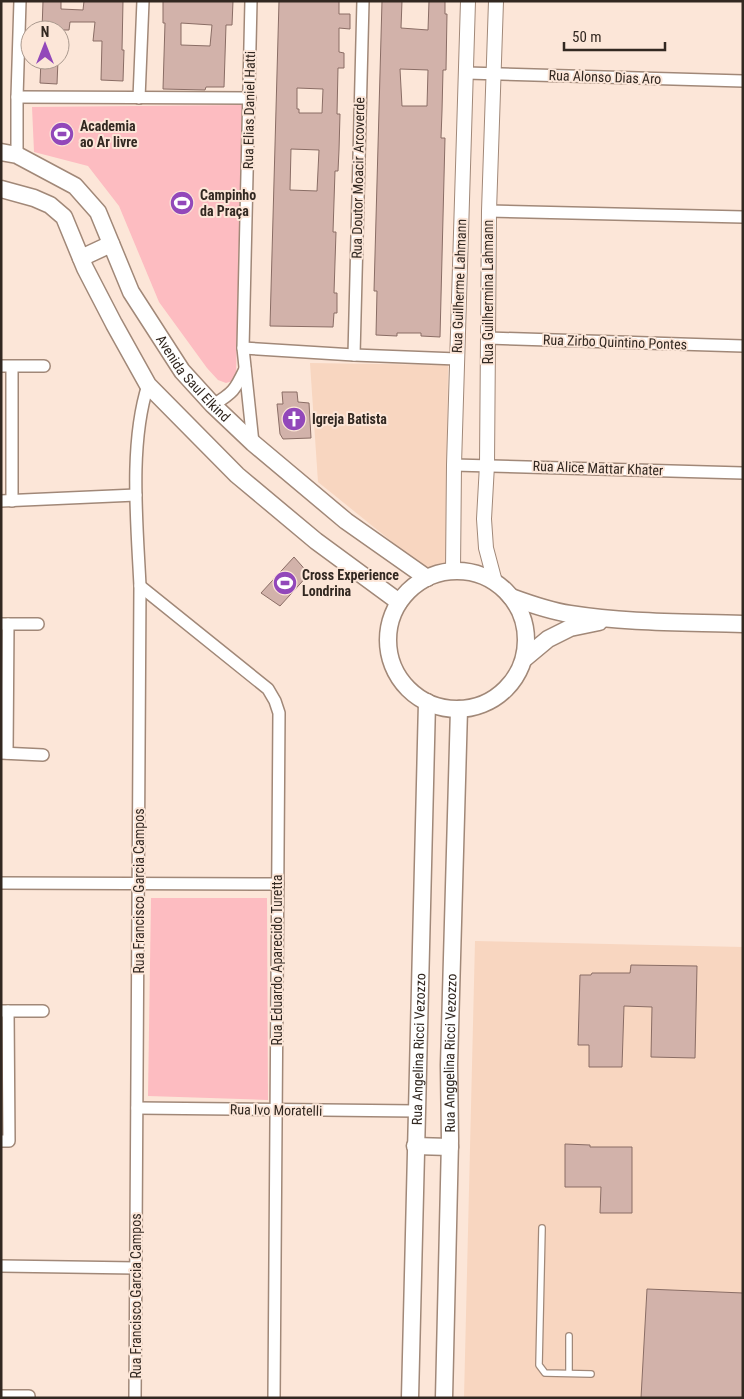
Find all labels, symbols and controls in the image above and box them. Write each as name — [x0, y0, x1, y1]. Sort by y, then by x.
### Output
north arrow — [20, 20, 70, 70]
scale bar — [564, 20, 665, 52]
text: N — [41, 24, 49, 40]
text: 50 m — [572, 28, 602, 46]
street label: Rua Elias Daniel Hatti — [240, 51, 258, 169]
street label: Rua Alonso Dias Aro — [548, 67, 662, 87]
street label: Rua Doutor Moacir Arcoverde — [349, 97, 367, 259]
place label: Academia ao Ar livre — [80, 118, 138, 150]
sports icon: Academia ao Ar livre — [49, 121, 75, 147]
place label: Campinho da Praça — [200, 187, 256, 219]
sports icon: Campinho da Praça — [169, 190, 195, 216]
street label: Rua Guilherme Lahmann — [449, 219, 469, 353]
street label: Rua Guilhermina Lahmann — [480, 220, 496, 364]
street label: Rua Zirbo Quintino Pontes — [543, 331, 687, 353]
street label: Avenida Saul Elkind — [153, 332, 233, 425]
church icon: Igreja Batista — [281, 406, 307, 432]
place label: Igreja Batista — [312, 411, 387, 427]
street label: Rua Alice Mattar Khater — [532, 458, 664, 478]
place label: Cross Experience Londrina — [302, 567, 399, 599]
sports icon: Cross Experience Londrina — [272, 570, 298, 596]
street label: Rua Francisco Garcia Campos — [131, 808, 147, 974]
street label: Rua Eduardo Aparecido Turetta — [269, 875, 285, 1045]
street label: Rua Angelina Ricci Vezozzo — [409, 973, 428, 1125]
street label: Rua Anggelina Ricci Vezozzo — [441, 973, 460, 1133]
street label: Rua Ivo Moratelli — [230, 1101, 322, 1119]
street label: Rua Francisco Garcia Campos — [128, 1213, 144, 1379]

